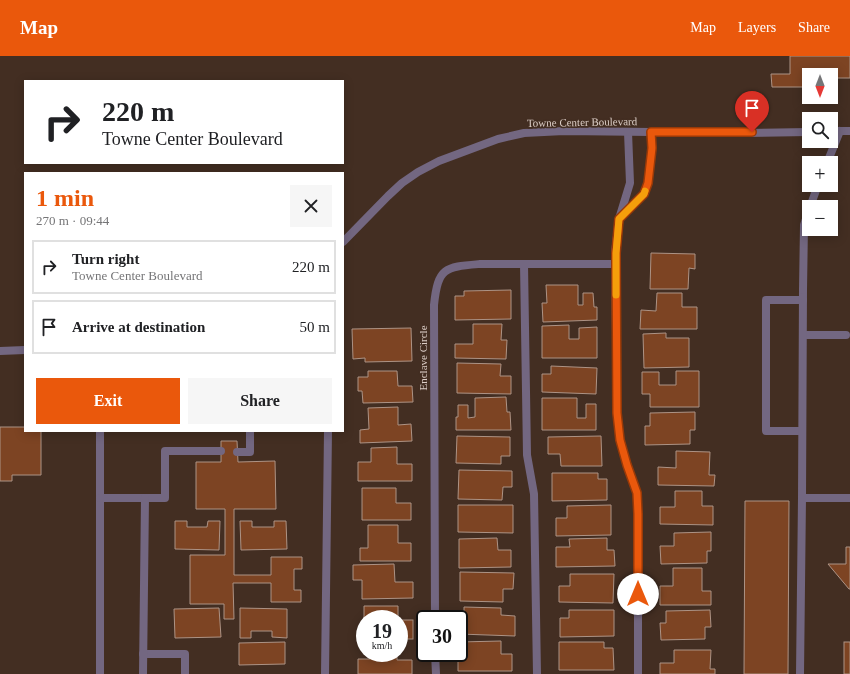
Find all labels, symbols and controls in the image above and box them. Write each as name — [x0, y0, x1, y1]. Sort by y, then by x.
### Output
text: Map — [20, 17, 58, 38]
text: Map — [690, 20, 716, 35]
text: Layers — [738, 20, 776, 35]
text: Share — [798, 20, 830, 35]
north arrow — [802, 68, 838, 104]
map controls — [802, 68, 838, 236]
pin — [735, 91, 769, 132]
icon: right — [36, 96, 88, 148]
text: 220 m — [102, 96, 174, 127]
icon: arrive — [741, 97, 763, 119]
button: search — [802, 112, 838, 148]
street label: Towne Center Boulevard — [527, 115, 638, 129]
text: Towne Center Boulevard — [102, 129, 283, 149]
button: + — [802, 156, 838, 192]
text: 1 min — [36, 185, 94, 211]
button: close — [290, 185, 332, 227]
button: − — [802, 200, 838, 236]
text: 270 m · 09:44 — [36, 213, 109, 228]
text: Turn right — [72, 251, 139, 267]
icon: right — [38, 256, 60, 278]
text: 220 m — [292, 259, 330, 275]
text: Towne Center Boulevard — [72, 268, 203, 283]
icon: arrive — [38, 316, 60, 338]
text: Arrive at destination — [72, 319, 205, 335]
text: 50 m — [300, 319, 330, 335]
street label: Enclave Circle — [417, 325, 429, 391]
button: Exit — [36, 378, 180, 424]
button: Share — [188, 378, 332, 424]
position arrow — [617, 573, 659, 615]
speed limit sign: 30 — [416, 610, 468, 662]
text: 19 — [372, 620, 392, 642]
text: km/h — [372, 640, 392, 651]

